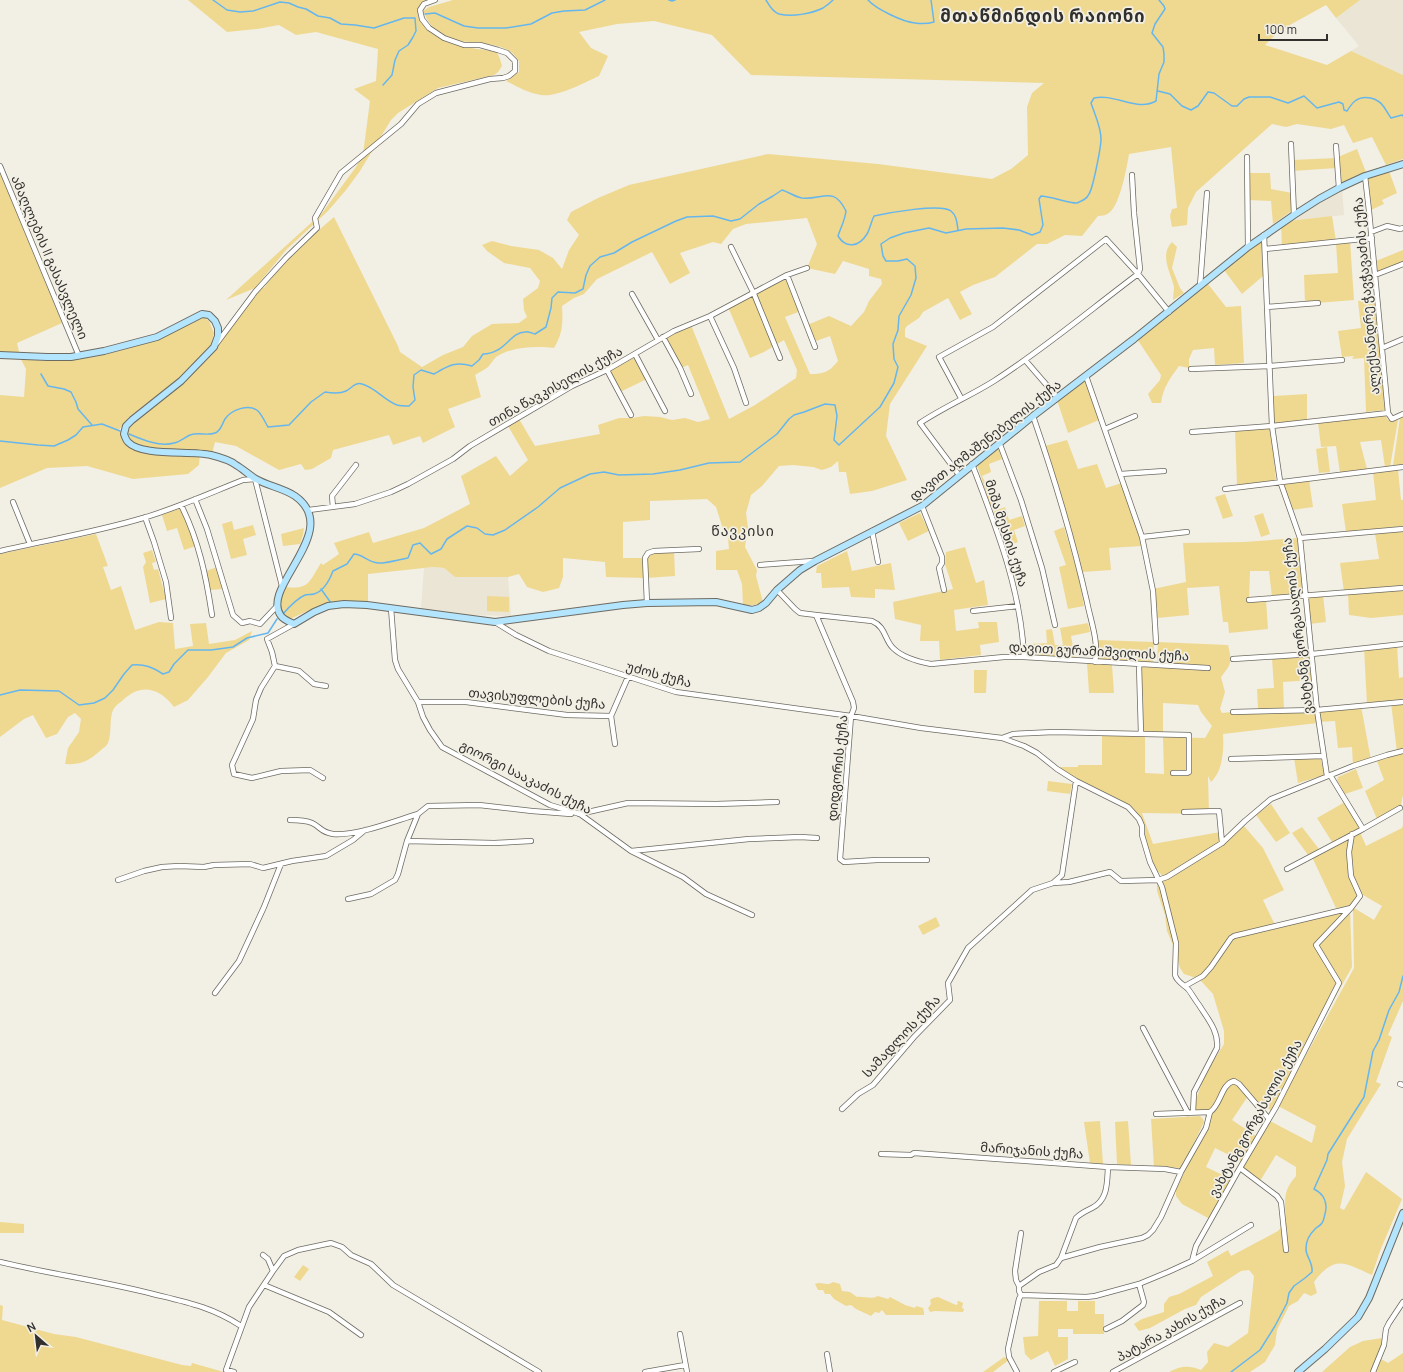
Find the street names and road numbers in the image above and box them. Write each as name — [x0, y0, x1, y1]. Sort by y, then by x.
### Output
street label: ამაღლების II გასასვლელი — [7, 172, 93, 342]
street label: ალექსანდრე ჭავჭავაძის ქუჩა — [1348, 197, 1384, 395]
street label: თინა წავკისელის ქუჩა — [484, 341, 626, 431]
street label: დავით აღმაშენებელის ქუჩა — [905, 375, 1065, 505]
street label: მიშა მესხის ქუჩა — [981, 477, 1033, 589]
street label: ვახტანგ გორგასალის ქუჩა — [1277, 537, 1317, 715]
street label: დავით გურამიშვილის ქუჩა — [1008, 637, 1190, 665]
street label: უძოს ქუჩა — [624, 657, 694, 691]
street label: თავისუფლების ქუჩა — [468, 683, 606, 713]
street label: დიდგორის ქუჩა — [822, 714, 852, 822]
street label: გიორგი სააკაძის ქუჩა — [457, 736, 595, 818]
street label: სამადლოს ქუჩა — [858, 991, 944, 1081]
street label: ვახტანგ გორგასალის ქუჩა — [1204, 1036, 1306, 1200]
street label: მარიჯანის ქუჩა — [980, 1137, 1084, 1163]
street label: პატარა კახის ქუჩა — [1113, 1290, 1229, 1366]

